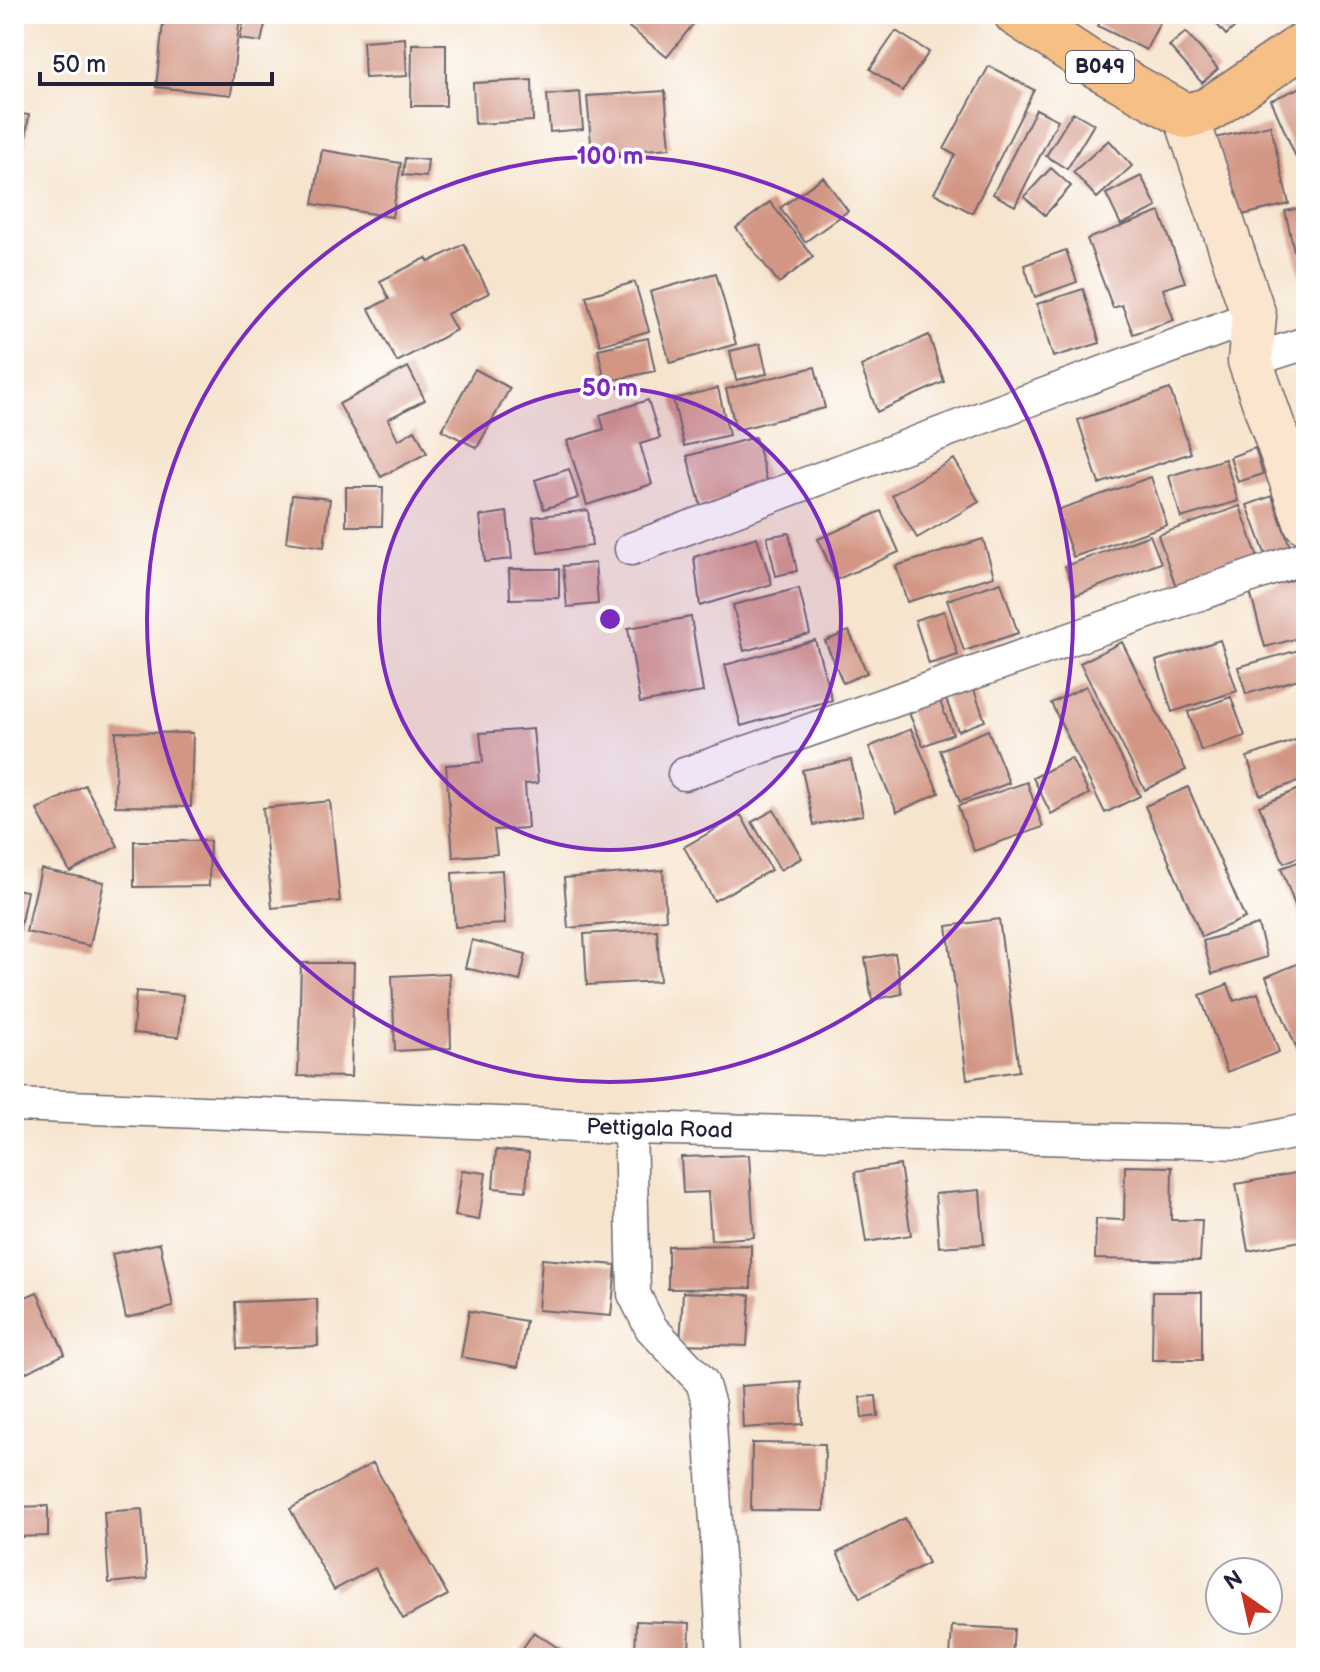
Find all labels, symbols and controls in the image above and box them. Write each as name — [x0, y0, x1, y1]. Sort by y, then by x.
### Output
scale bar — [40, 36, 272, 86]
text: 50 m — [52, 50, 106, 79]
road number: B049 — [1066, 51, 1134, 83]
text: 100 m — [577, 142, 643, 171]
text: 50 m — [582, 374, 638, 403]
centre of rings — [596, 605, 624, 633]
street label: Pettigala Road — [586, 1113, 733, 1144]
north arrow — [1204, 1556, 1284, 1636]
text: N — [1219, 1565, 1248, 1596]

